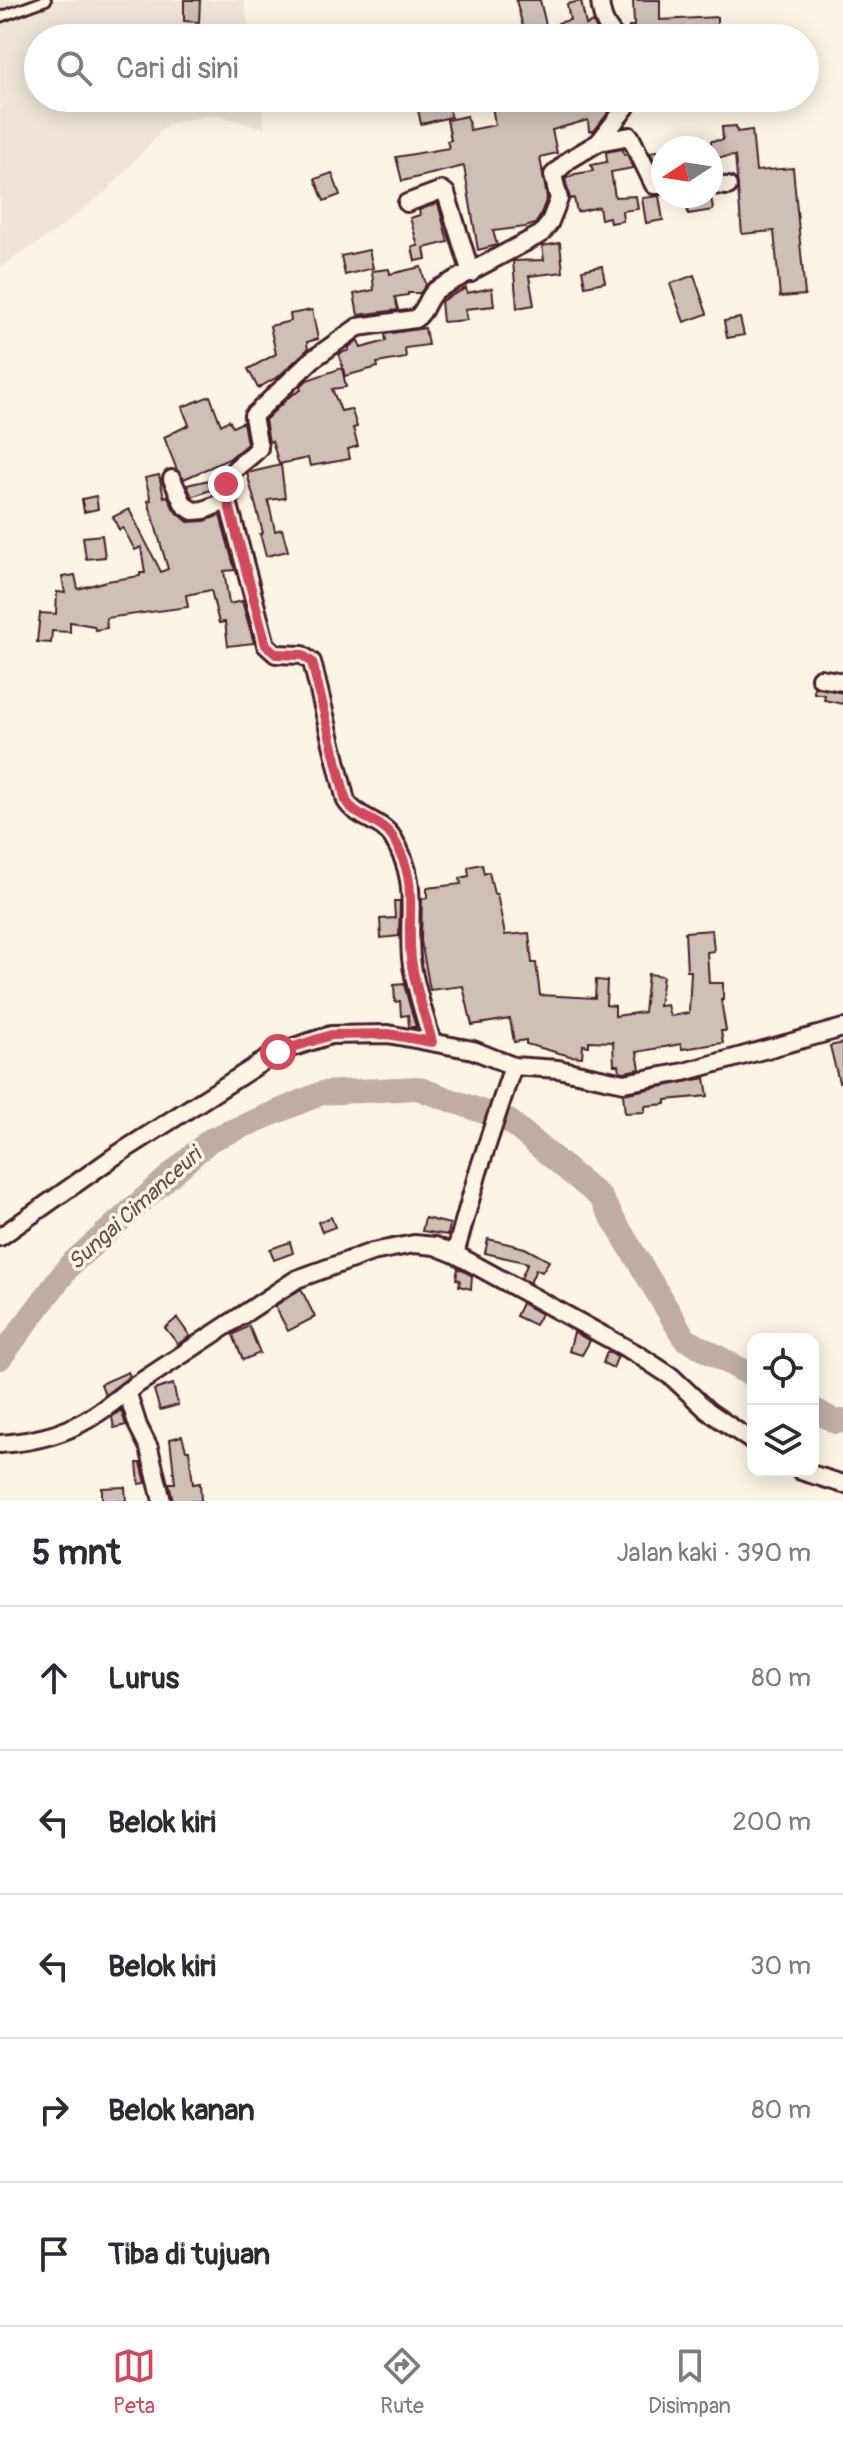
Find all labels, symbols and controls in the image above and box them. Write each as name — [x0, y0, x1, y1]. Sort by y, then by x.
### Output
search box — [24, 24, 819, 112]
icon: search — [52, 46, 96, 90]
text: Cari di sini — [116, 50, 238, 87]
north arrow — [651, 136, 723, 208]
route end — [208, 466, 244, 502]
route start — [260, 1034, 296, 1070]
water label: Sungai Cimanceuri — [62, 1140, 209, 1276]
map controls — [747, 1333, 819, 1477]
button: locate — [747, 1333, 819, 1405]
button: layers — [747, 1405, 819, 1477]
text: 5 mnt — [32, 1532, 121, 1575]
text: Jalan kaki · 390 m — [616, 1537, 811, 1569]
icon: ahead — [32, 1656, 76, 1700]
text: Lurus — [108, 1660, 179, 1697]
text: 80 m — [751, 1662, 811, 1694]
icon: left — [32, 1800, 76, 1844]
text: Belok kiri — [108, 1804, 216, 1841]
text: 200 m — [732, 1806, 811, 1838]
icon: left — [32, 1944, 76, 1988]
text: Belok kiri — [108, 1948, 216, 1985]
text: 30 m — [750, 1950, 811, 1982]
icon: right — [32, 2088, 76, 2132]
text: Belok kanan — [108, 2092, 255, 2129]
text: 80 m — [751, 2094, 811, 2126]
icon: arrive — [32, 2232, 76, 2276]
text: Tiba di tujuan — [108, 2236, 270, 2273]
tab: Peta — [112, 2344, 156, 2420]
tab: Rute — [380, 2344, 424, 2420]
tab: Disimpan — [648, 2344, 731, 2420]

